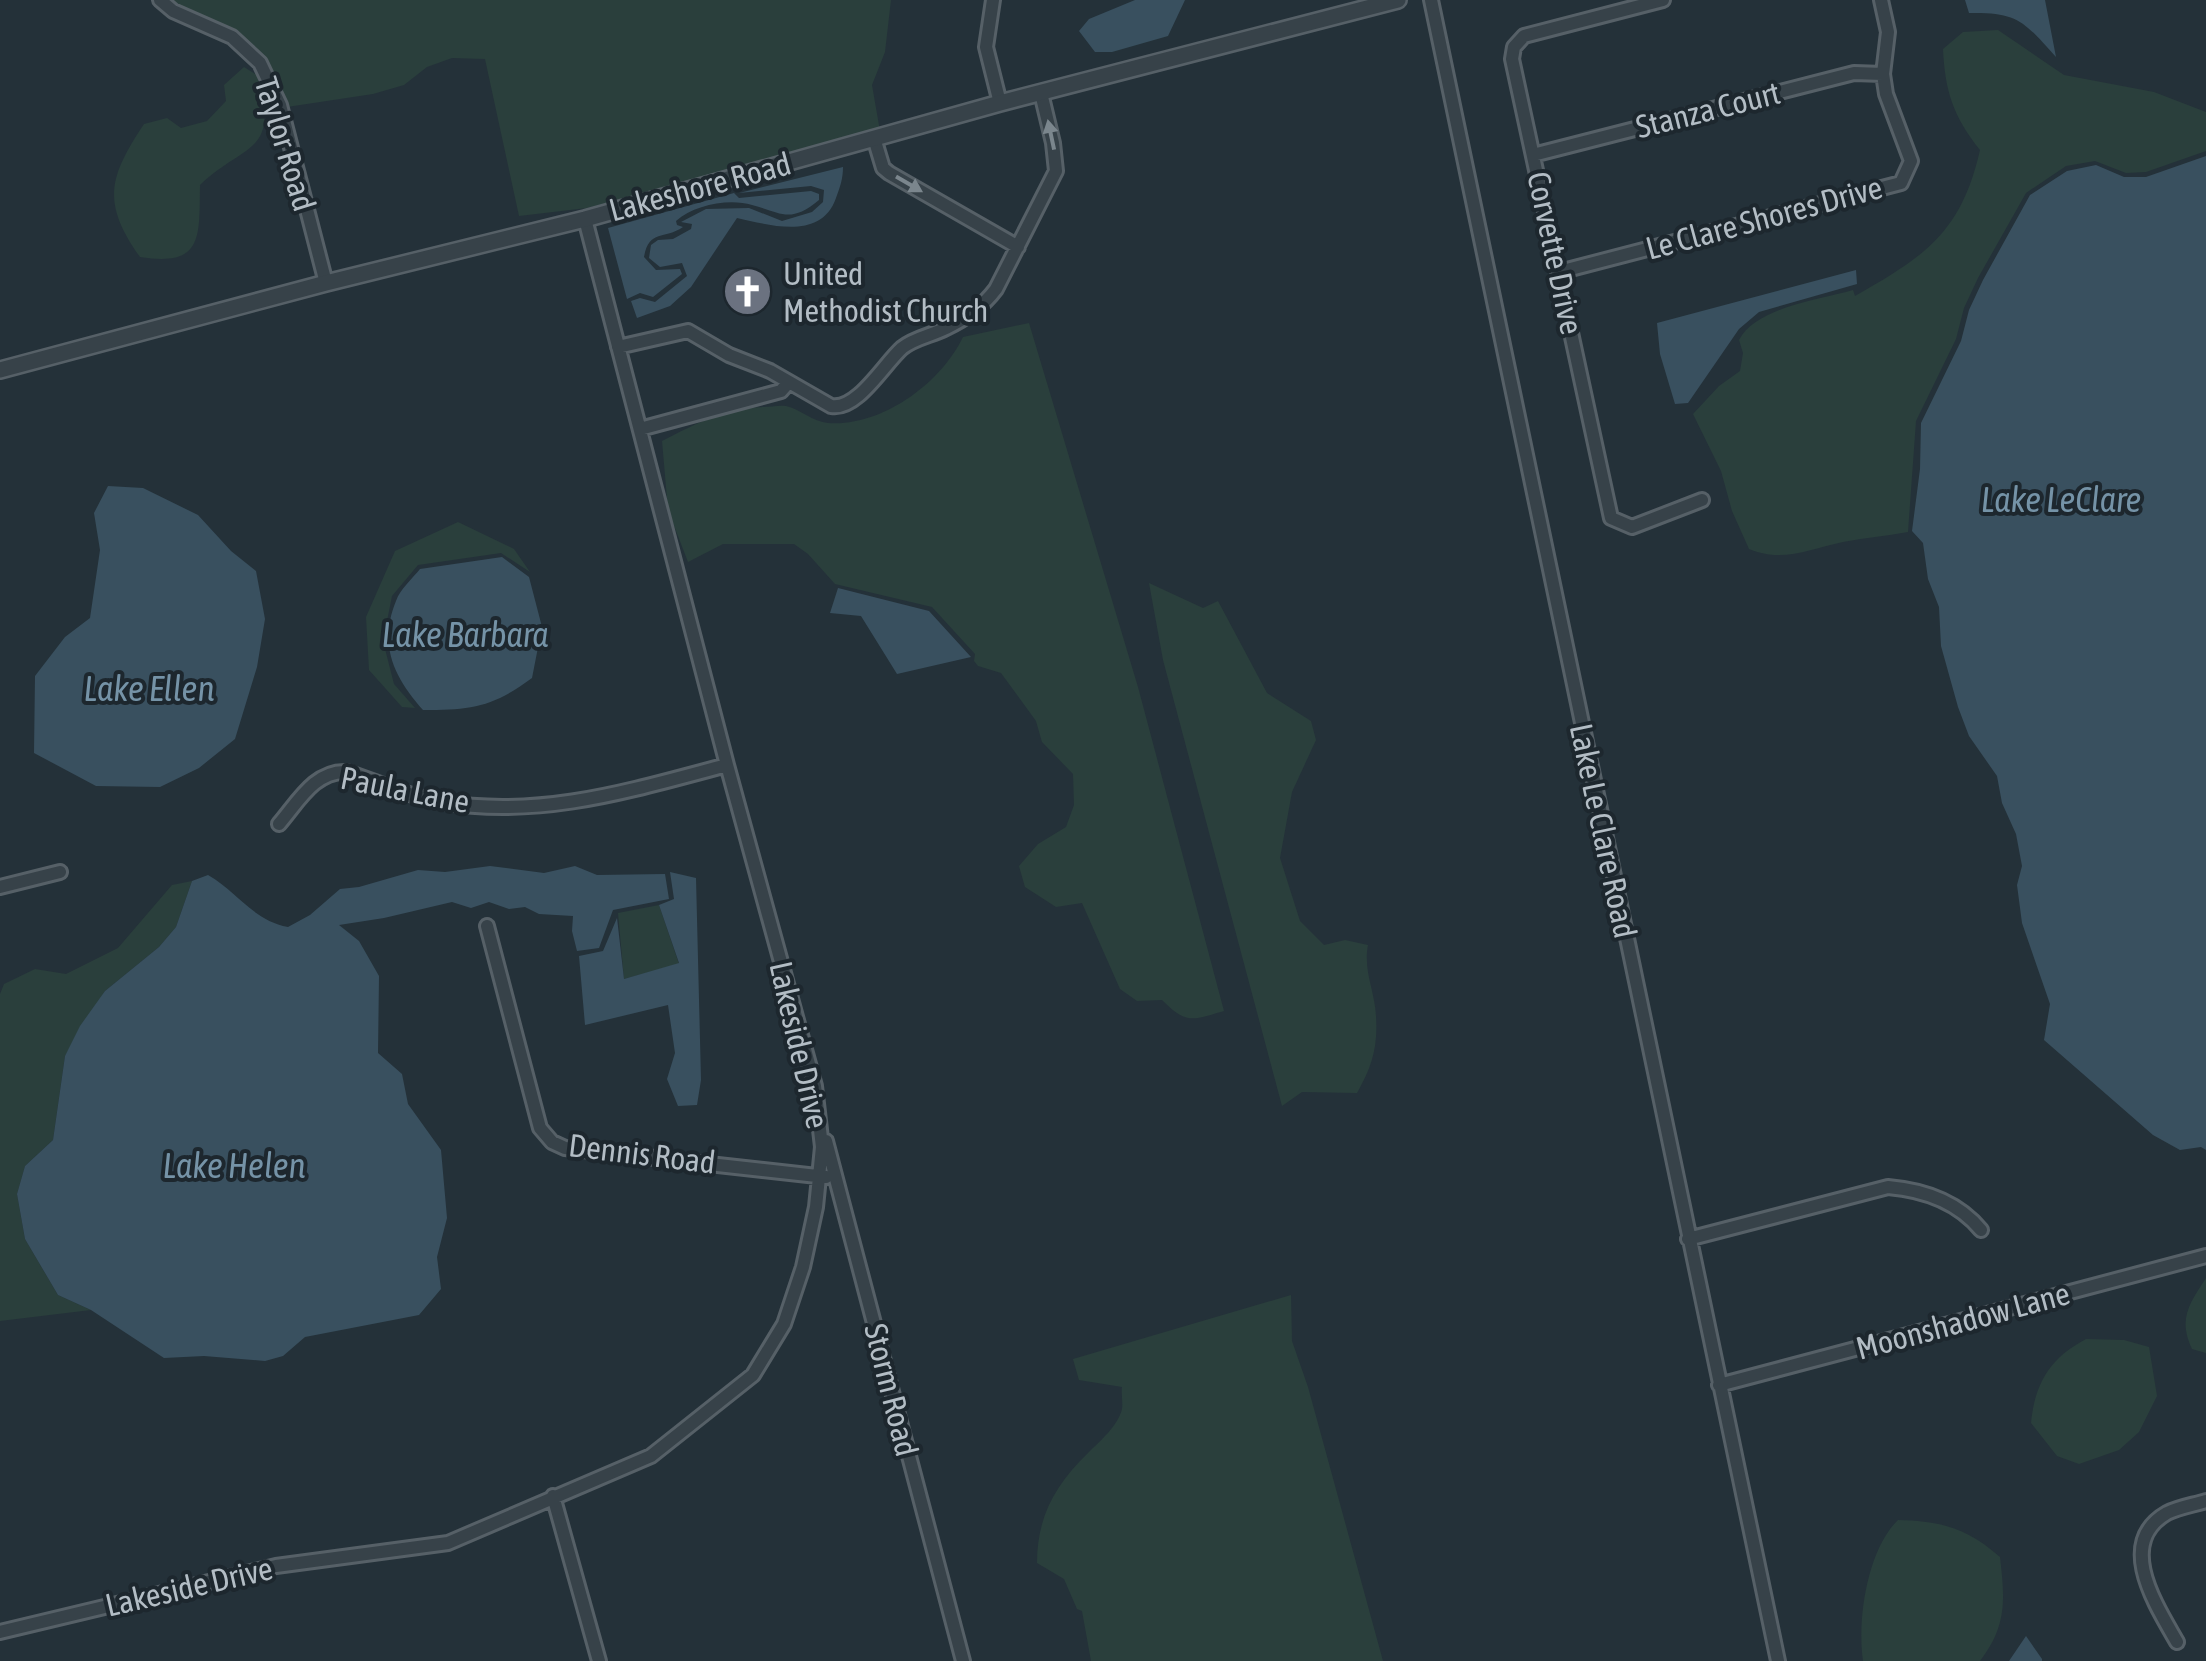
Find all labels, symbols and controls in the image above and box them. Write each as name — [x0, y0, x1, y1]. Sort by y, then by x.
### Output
street label: Taylor Road — [248, 72, 323, 215]
street label: Stanza Court — [1632, 74, 1784, 145]
one-way arrow — [1042, 120, 1058, 151]
street label: Lakeshore Road — [605, 145, 795, 229]
street label: Corvette Drive — [1520, 168, 1591, 338]
street label: Le Clare Shores Drive — [1642, 168, 1886, 267]
one-way arrow — [895, 176, 924, 193]
place label: United Methodist Church — [783, 255, 988, 329]
church icon: United Methodist Church — [722, 266, 774, 318]
water label: Lake LeClare — [1981, 479, 2141, 519]
water label: Lake Barbara — [382, 614, 548, 654]
water label: Lake Ellen — [83, 668, 215, 708]
street label: Lake Le Clare Road — [1563, 720, 1644, 941]
street label: Paula Lane — [338, 759, 473, 820]
street label: Lakeside Drive — [762, 958, 837, 1132]
street label: Dennis Road — [567, 1126, 718, 1181]
water label: Lake Helen — [162, 1145, 306, 1185]
street label: Moonshadow Lane — [1852, 1274, 2074, 1367]
street label: Storm Road — [857, 1320, 926, 1460]
street label: Lakeside Drive — [102, 1549, 276, 1624]

